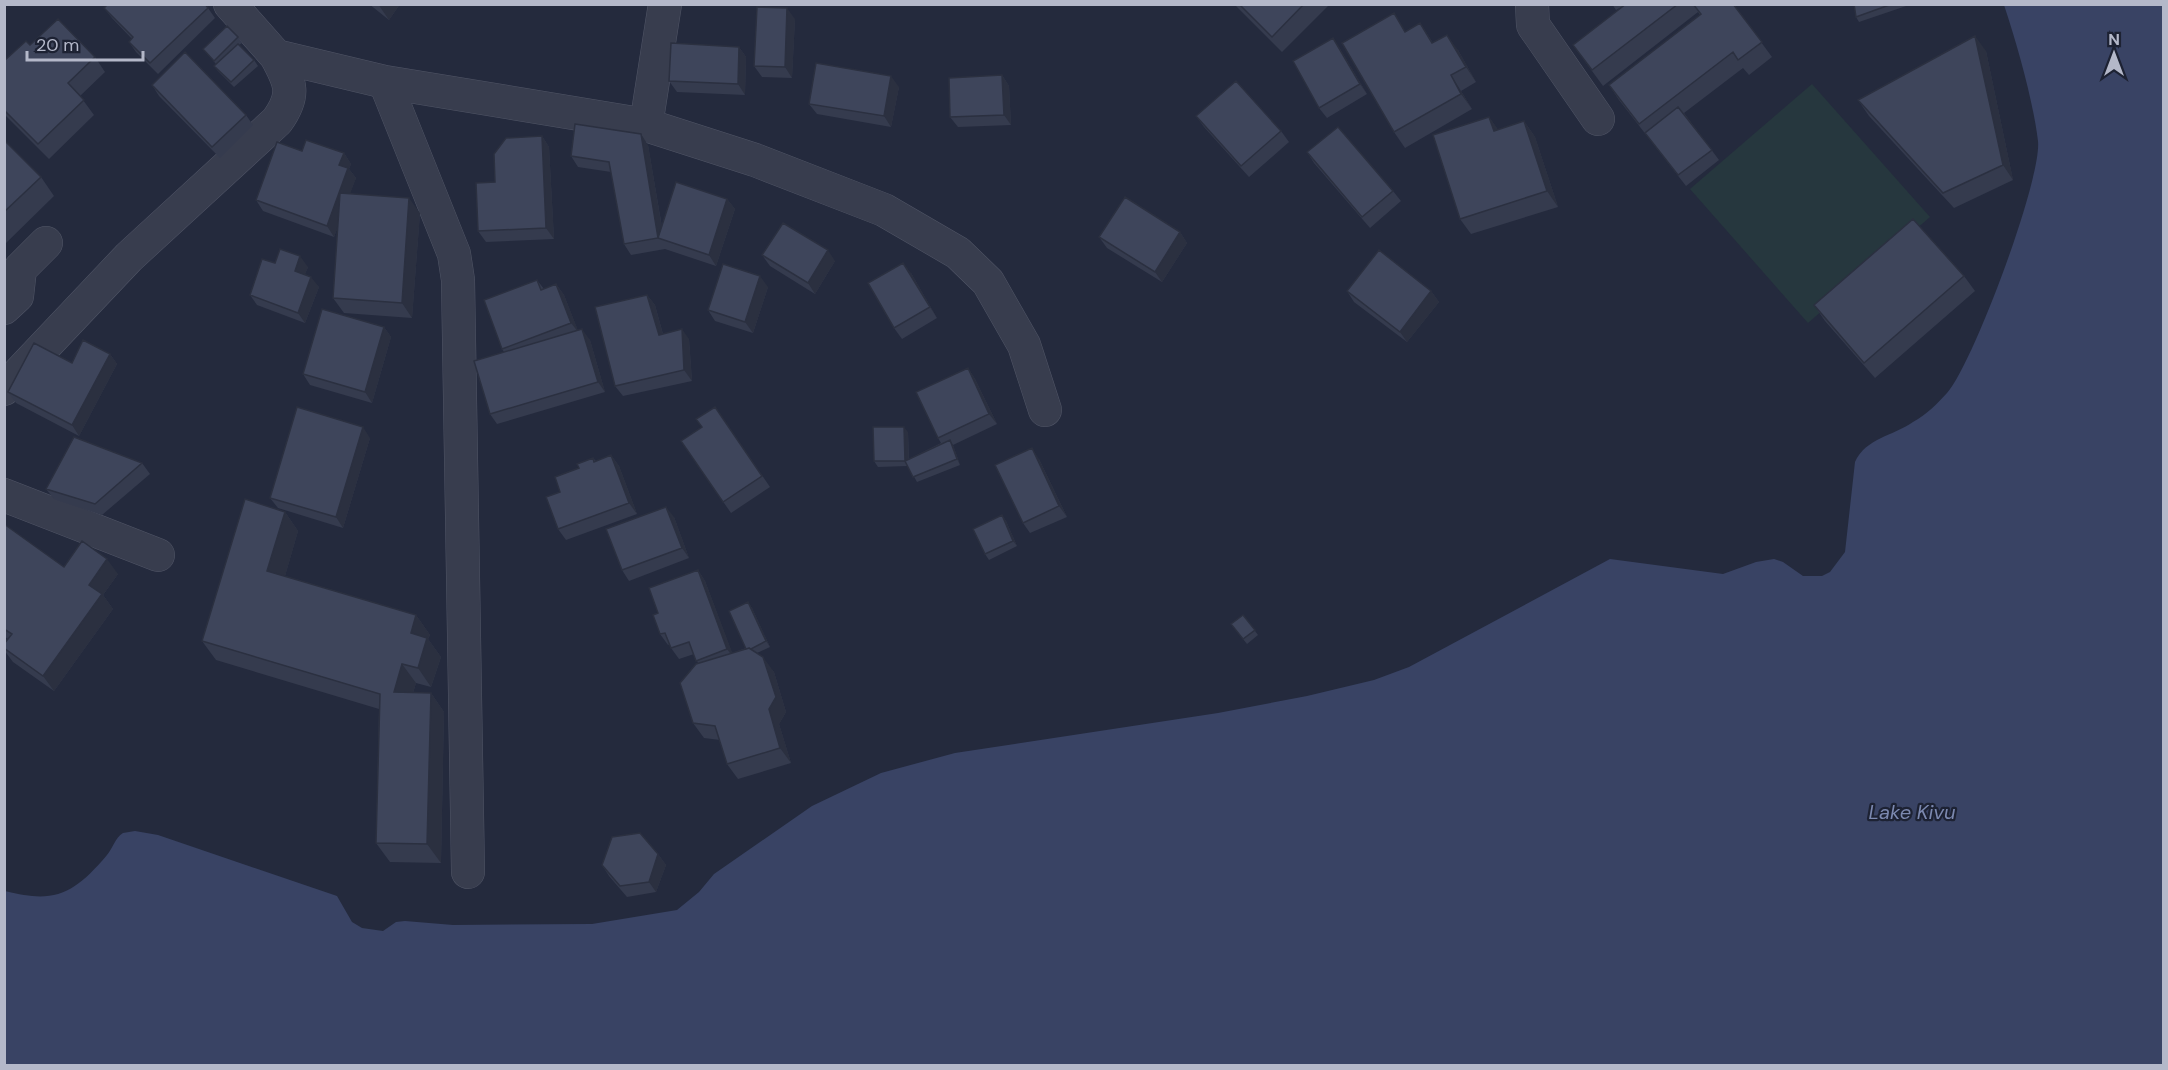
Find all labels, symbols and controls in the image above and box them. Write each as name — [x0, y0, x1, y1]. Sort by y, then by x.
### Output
scale bar — [27, 24, 142, 62]
north arrow — [2084, 24, 2144, 84]
text: N — [2108, 29, 2120, 50]
text: 20 m — [36, 33, 79, 57]
water label: Lake Kivu — [1868, 799, 1956, 825]

